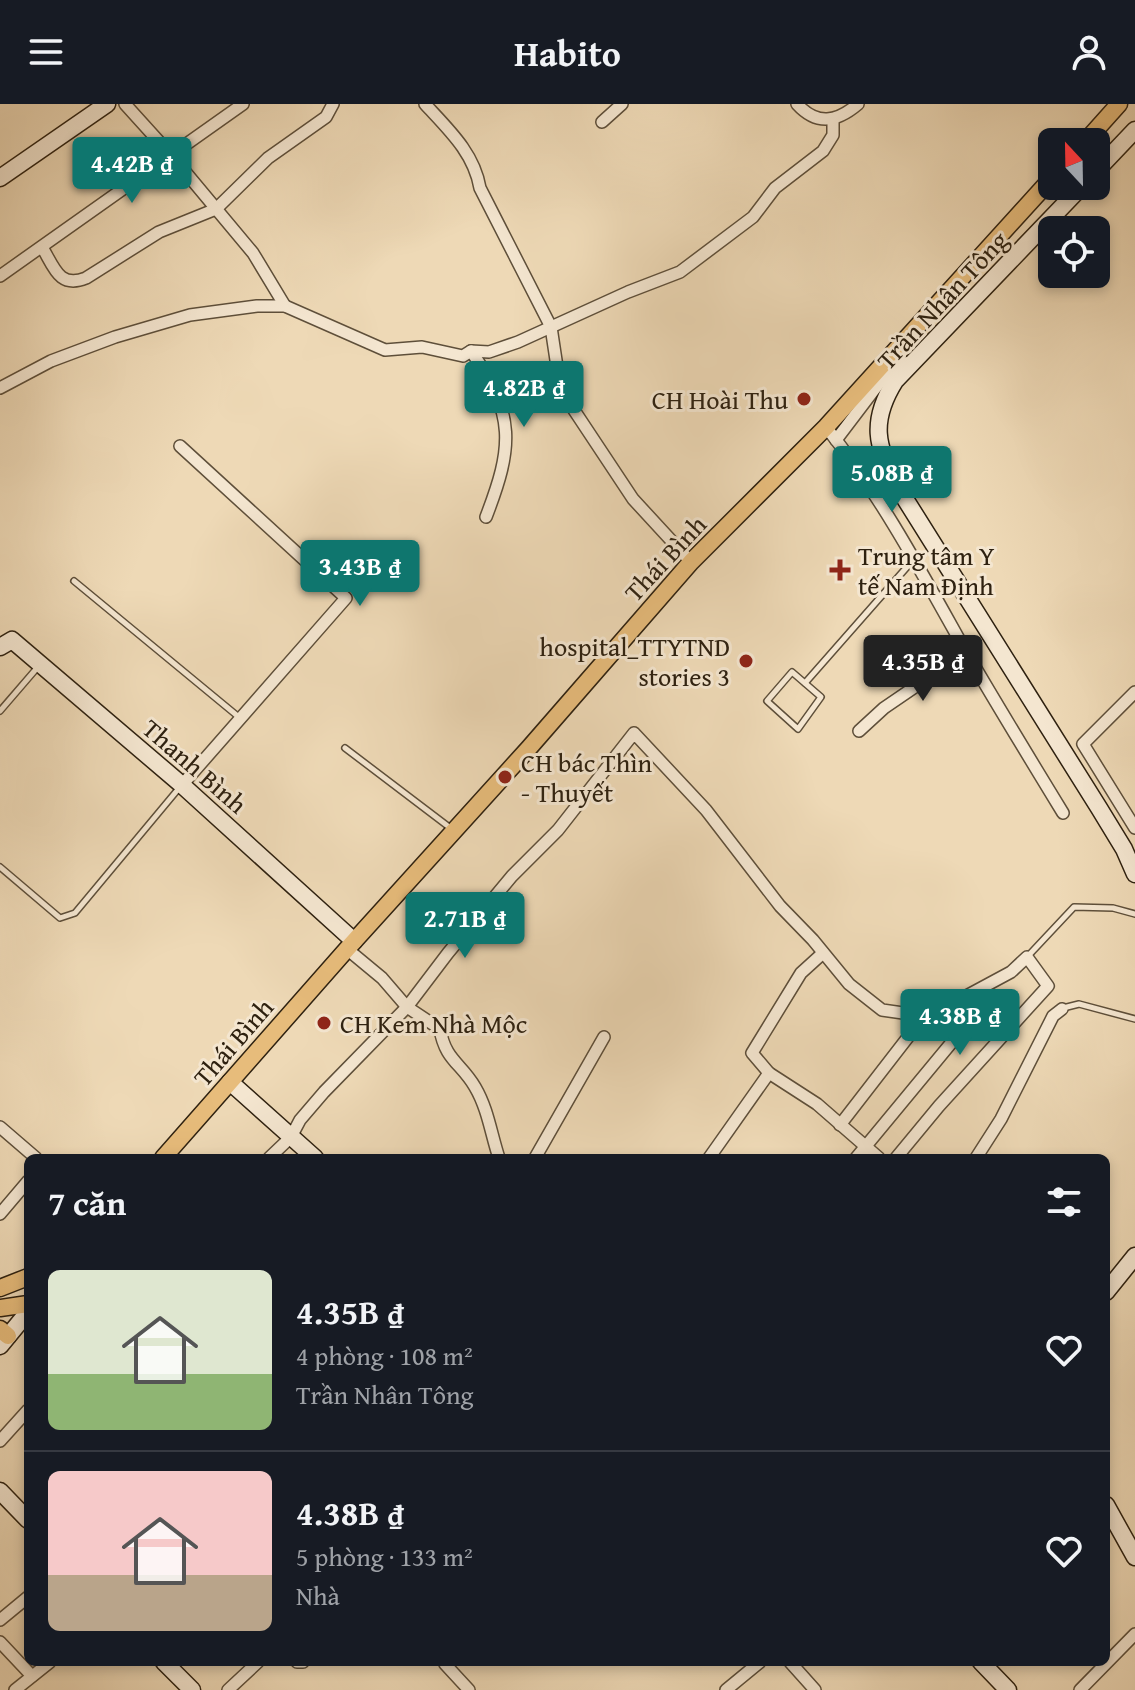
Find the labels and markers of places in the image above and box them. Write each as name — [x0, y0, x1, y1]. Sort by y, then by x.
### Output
pin: 4.42B ₫ — [58, 137, 206, 205]
pin: 4.82B ₫ — [450, 361, 598, 429]
place label: CH Hoài Thu — [652, 380, 788, 419]
marker: CH Hoài Thu — [795, 390, 813, 408]
pin: 5.08B ₫ — [818, 446, 966, 514]
place label: Trung tâm Y tế Nam Định — [858, 536, 995, 605]
pin: 3.43B ₫ — [286, 540, 434, 608]
marker: Trung tâm Y tế Nam Định — [829, 559, 851, 581]
place label: hospital_TTYTND stories 3 — [539, 627, 730, 696]
pin: 4.35B ₫ — [849, 635, 997, 703]
marker: hospital_TTYTND stories 3 — [737, 652, 755, 670]
place label: CH bác Thìn - Thuyết — [521, 743, 653, 812]
marker: CH bác Thìn - Thuyết — [496, 768, 514, 786]
pin: 2.71B ₫ — [391, 892, 539, 960]
pin: 4.38B ₫ — [886, 989, 1034, 1057]
place label: CH Kem Nhà Mộc — [340, 1004, 527, 1043]
marker: CH Kem Nhà Mộc — [315, 1014, 333, 1032]

